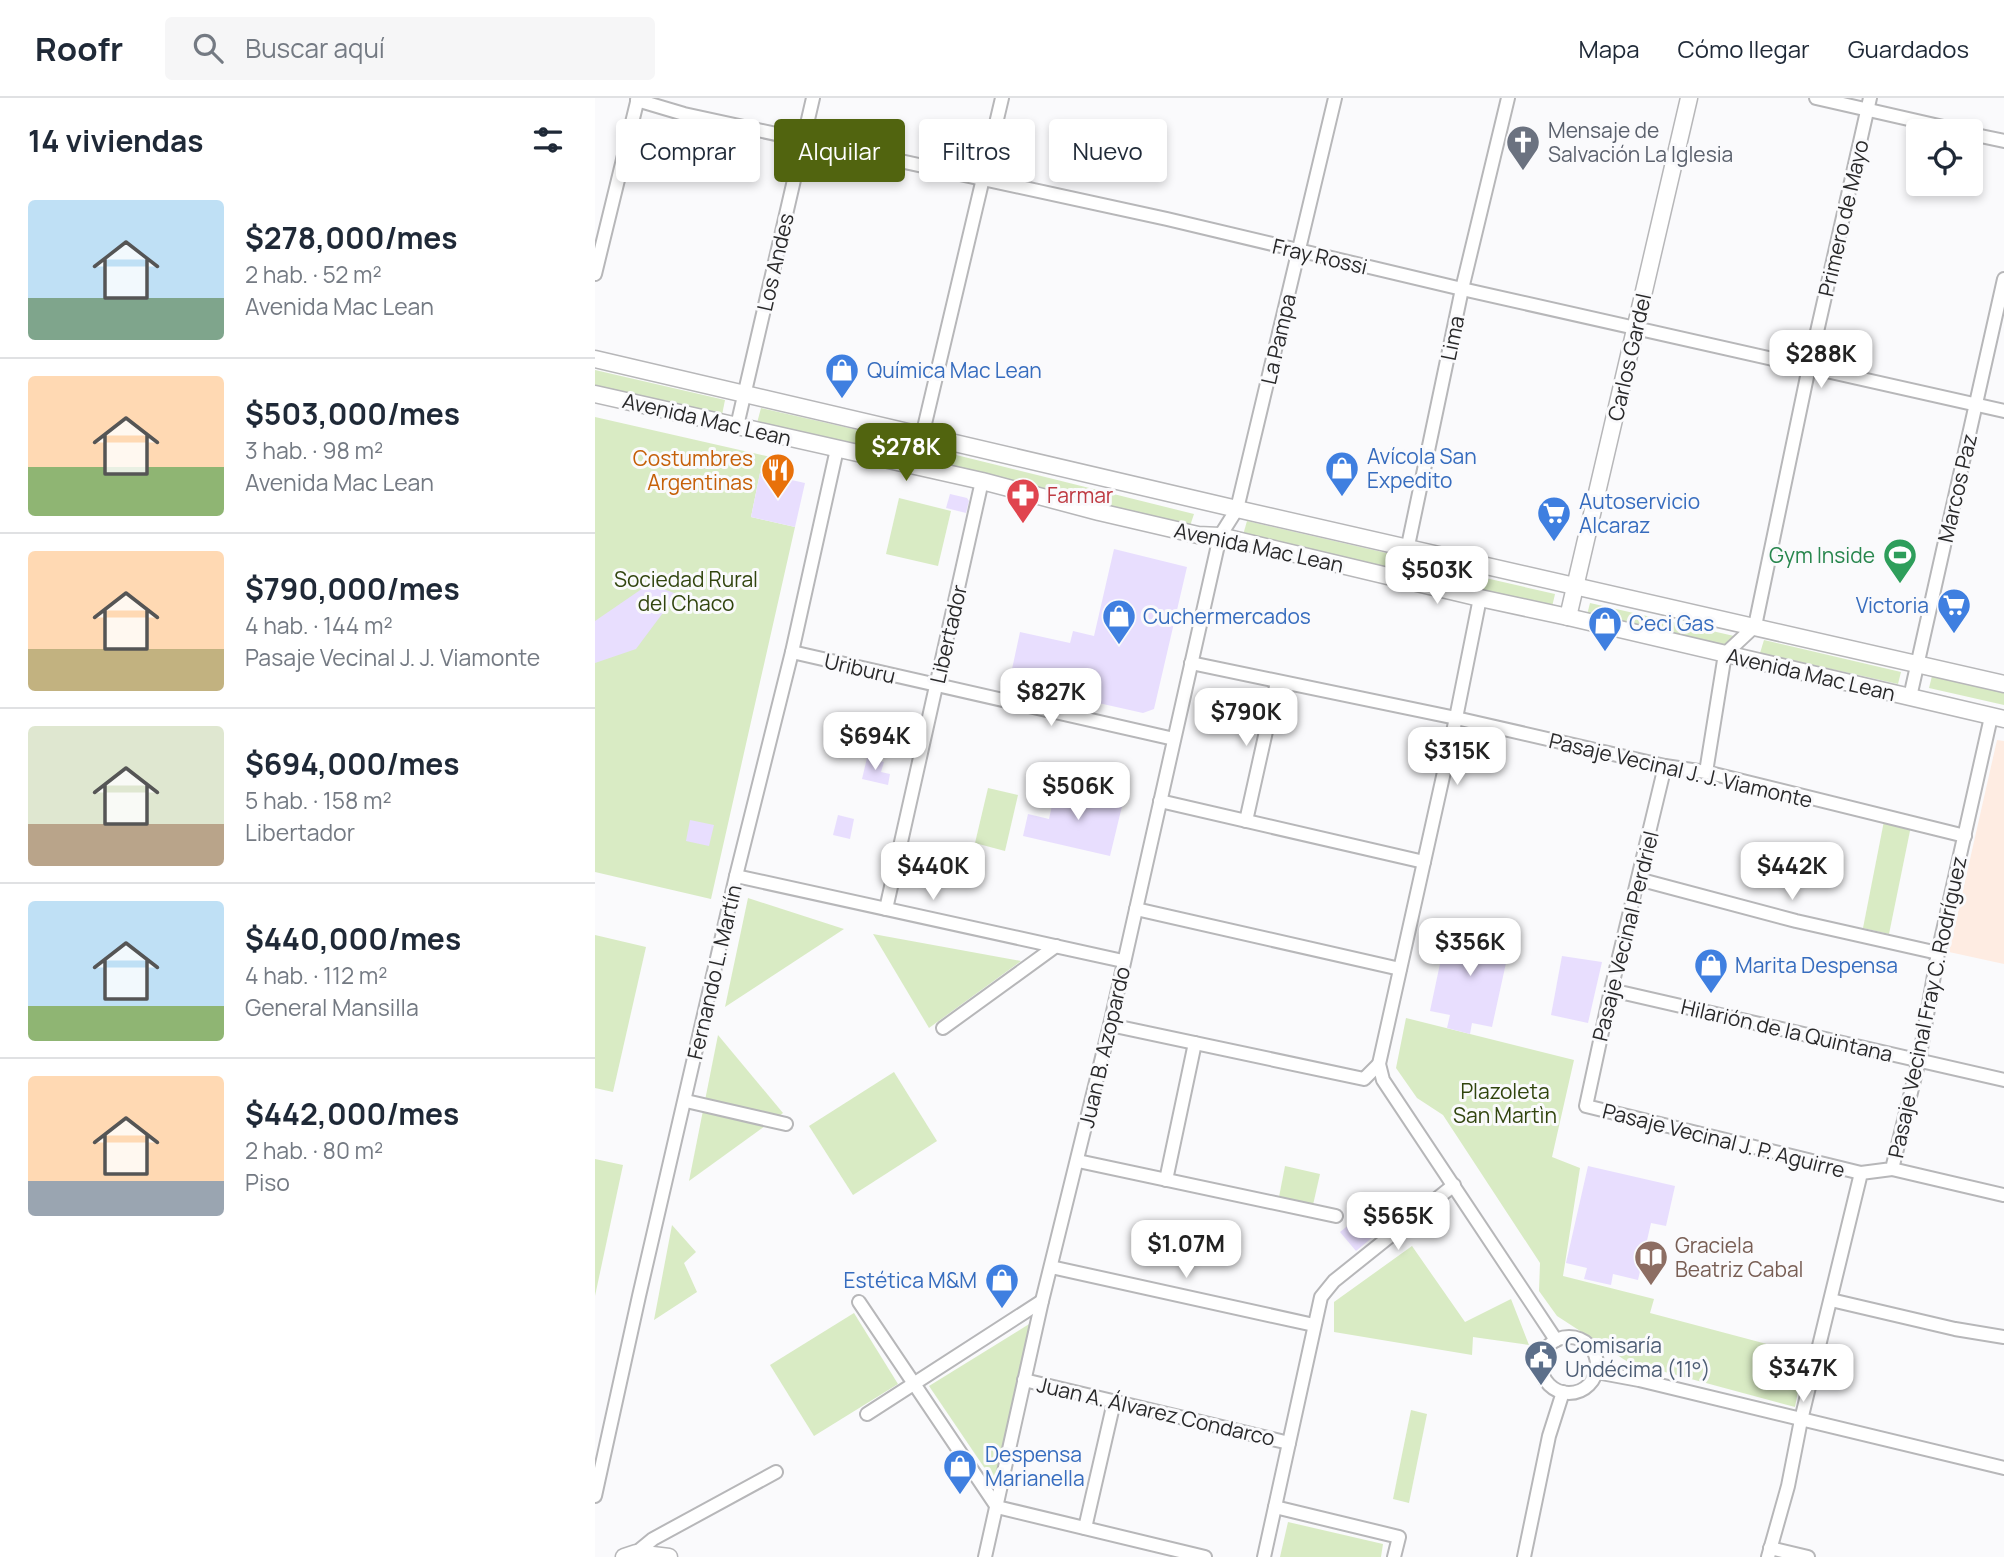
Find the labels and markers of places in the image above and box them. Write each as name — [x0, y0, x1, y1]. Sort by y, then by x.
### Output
place label: Mensaje de Salvación La Iglesia — [1548, 116, 1733, 168]
church icon: Mensaje de Salvación La Iglesia — [1504, 123, 1542, 172]
pin: $288K — [1772, 330, 1870, 390]
shop icon: Química Mac Lean — [823, 351, 861, 400]
place label: Química Mac Lean — [867, 356, 1042, 384]
pin: $278K — [857, 424, 955, 483]
place label: Avícola San Expedito — [1367, 442, 1477, 494]
place label: Costumbres Argentinas — [633, 444, 753, 496]
shop icon: Avícola San Expedito — [1323, 449, 1361, 498]
restaurant icon: Costumbres Argentinas — [759, 451, 797, 500]
pharmacy icon: Farmar — [1004, 476, 1042, 525]
place label: Farmar — [1047, 481, 1114, 509]
place label: Autoservicio Alcaraz — [1579, 487, 1700, 539]
supermarket icon: Autoservicio Alcaraz — [1535, 494, 1573, 543]
sports icon: Gym Inside — [1881, 536, 1919, 585]
place label: Gym Inside — [1769, 541, 1875, 569]
pin: $503K — [1388, 546, 1486, 606]
supermarket icon: Victoria — [1935, 586, 1973, 635]
place label: Victoria — [1856, 591, 1929, 619]
shop icon: Cuchermercados — [1100, 597, 1138, 646]
place label: Cuchermercados — [1143, 602, 1311, 630]
shop icon: Ceci Gas — [1586, 604, 1624, 653]
place label: Ceci Gas — [1629, 609, 1714, 637]
pin: $827K — [1002, 668, 1100, 728]
pin: $790K — [1197, 688, 1295, 748]
pin: $694K — [826, 712, 924, 772]
pin: $315K — [1408, 728, 1506, 787]
pin: $506K — [1029, 762, 1127, 822]
pin: $440K — [884, 842, 982, 902]
pin: $442K — [1743, 842, 1841, 902]
pin: $356K — [1421, 918, 1519, 978]
shop icon: Marita Despensa — [1692, 946, 1730, 995]
place label: Marita Despensa — [1735, 951, 1898, 979]
pin: $565K — [1349, 1192, 1447, 1252]
pin: $1.07M — [1129, 1220, 1243, 1280]
place label: Graciela Beatriz Cabal — [1675, 1231, 1804, 1283]
library icon: Graciela Beatriz Cabal — [1632, 1238, 1670, 1287]
shop icon: Estética M&M — [983, 1261, 1021, 1310]
place label: Estética M&M — [844, 1266, 977, 1294]
place label: Comisaría Undécima (11°) — [1565, 1331, 1710, 1383]
public building icon: Comisaría Undécima (11°) — [1522, 1338, 1560, 1387]
pin: $347K — [1754, 1344, 1852, 1404]
place label: Despensa Marianella — [985, 1440, 1085, 1492]
shop icon: Despensa Marianella — [941, 1447, 979, 1496]

